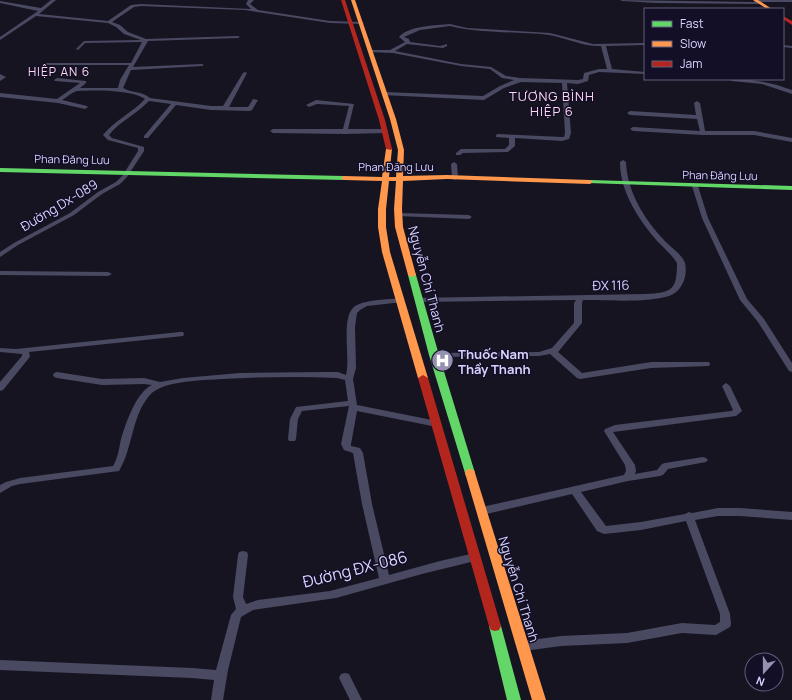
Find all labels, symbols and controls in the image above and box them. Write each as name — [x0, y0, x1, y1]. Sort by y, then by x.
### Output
legend — [644, 8, 784, 80]
text: Fast — [680, 15, 704, 32]
text: Slow — [680, 35, 706, 52]
text: Jam — [680, 55, 702, 72]
district label: HIỆP AN 6 — [28, 63, 90, 80]
district label: TƯƠNG BÌNH HIỆP 6 — [509, 87, 595, 120]
street label: Phan Đăng Lưu — [34, 151, 110, 167]
street label: Phan Đăng Lưu — [358, 159, 434, 174]
street label: Phan Đăng Lưu — [682, 167, 758, 183]
street label: Đường Dx-089 — [17, 175, 101, 235]
street label: Nguyễn Chí Thanh — [404, 224, 450, 334]
street label: ĐX 116 — [592, 276, 630, 294]
place label: Thuốc Nam Thầy Thanh — [458, 345, 531, 378]
hospital icon: Thuốc Nam Thầy Thanh — [429, 348, 455, 374]
street label: Nguyễn Chí Thanh — [494, 534, 544, 644]
street label: Đường ĐX-086 — [300, 545, 410, 593]
north arrow — [744, 652, 784, 692]
text: N — [754, 673, 767, 690]

